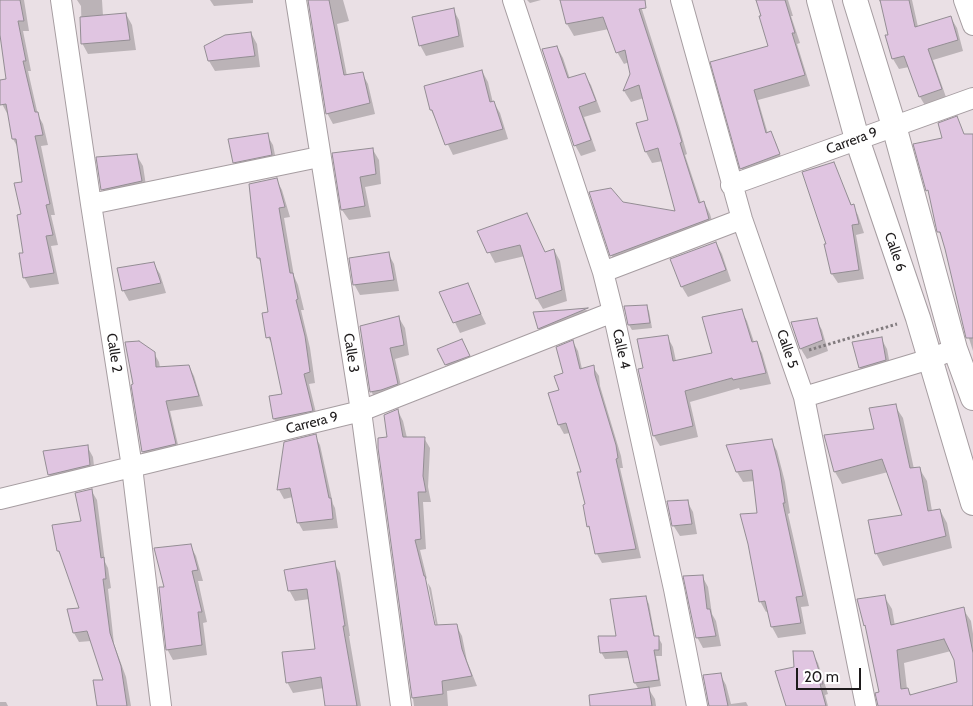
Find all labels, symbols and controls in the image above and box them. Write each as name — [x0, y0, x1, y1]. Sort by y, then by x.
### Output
street label: Carrera 9 — [824, 124, 880, 158]
street label: Calle 6 — [881, 230, 909, 274]
street label: Calle 5 — [773, 327, 801, 371]
street label: Calle 4 — [609, 328, 633, 370]
street label: Calle 2 — [103, 332, 125, 374]
street label: Calle 3 — [340, 332, 362, 374]
street label: Carrera 9 — [284, 408, 340, 438]
scale bar — [798, 658, 863, 690]
text: 20 m — [804, 668, 839, 686]

